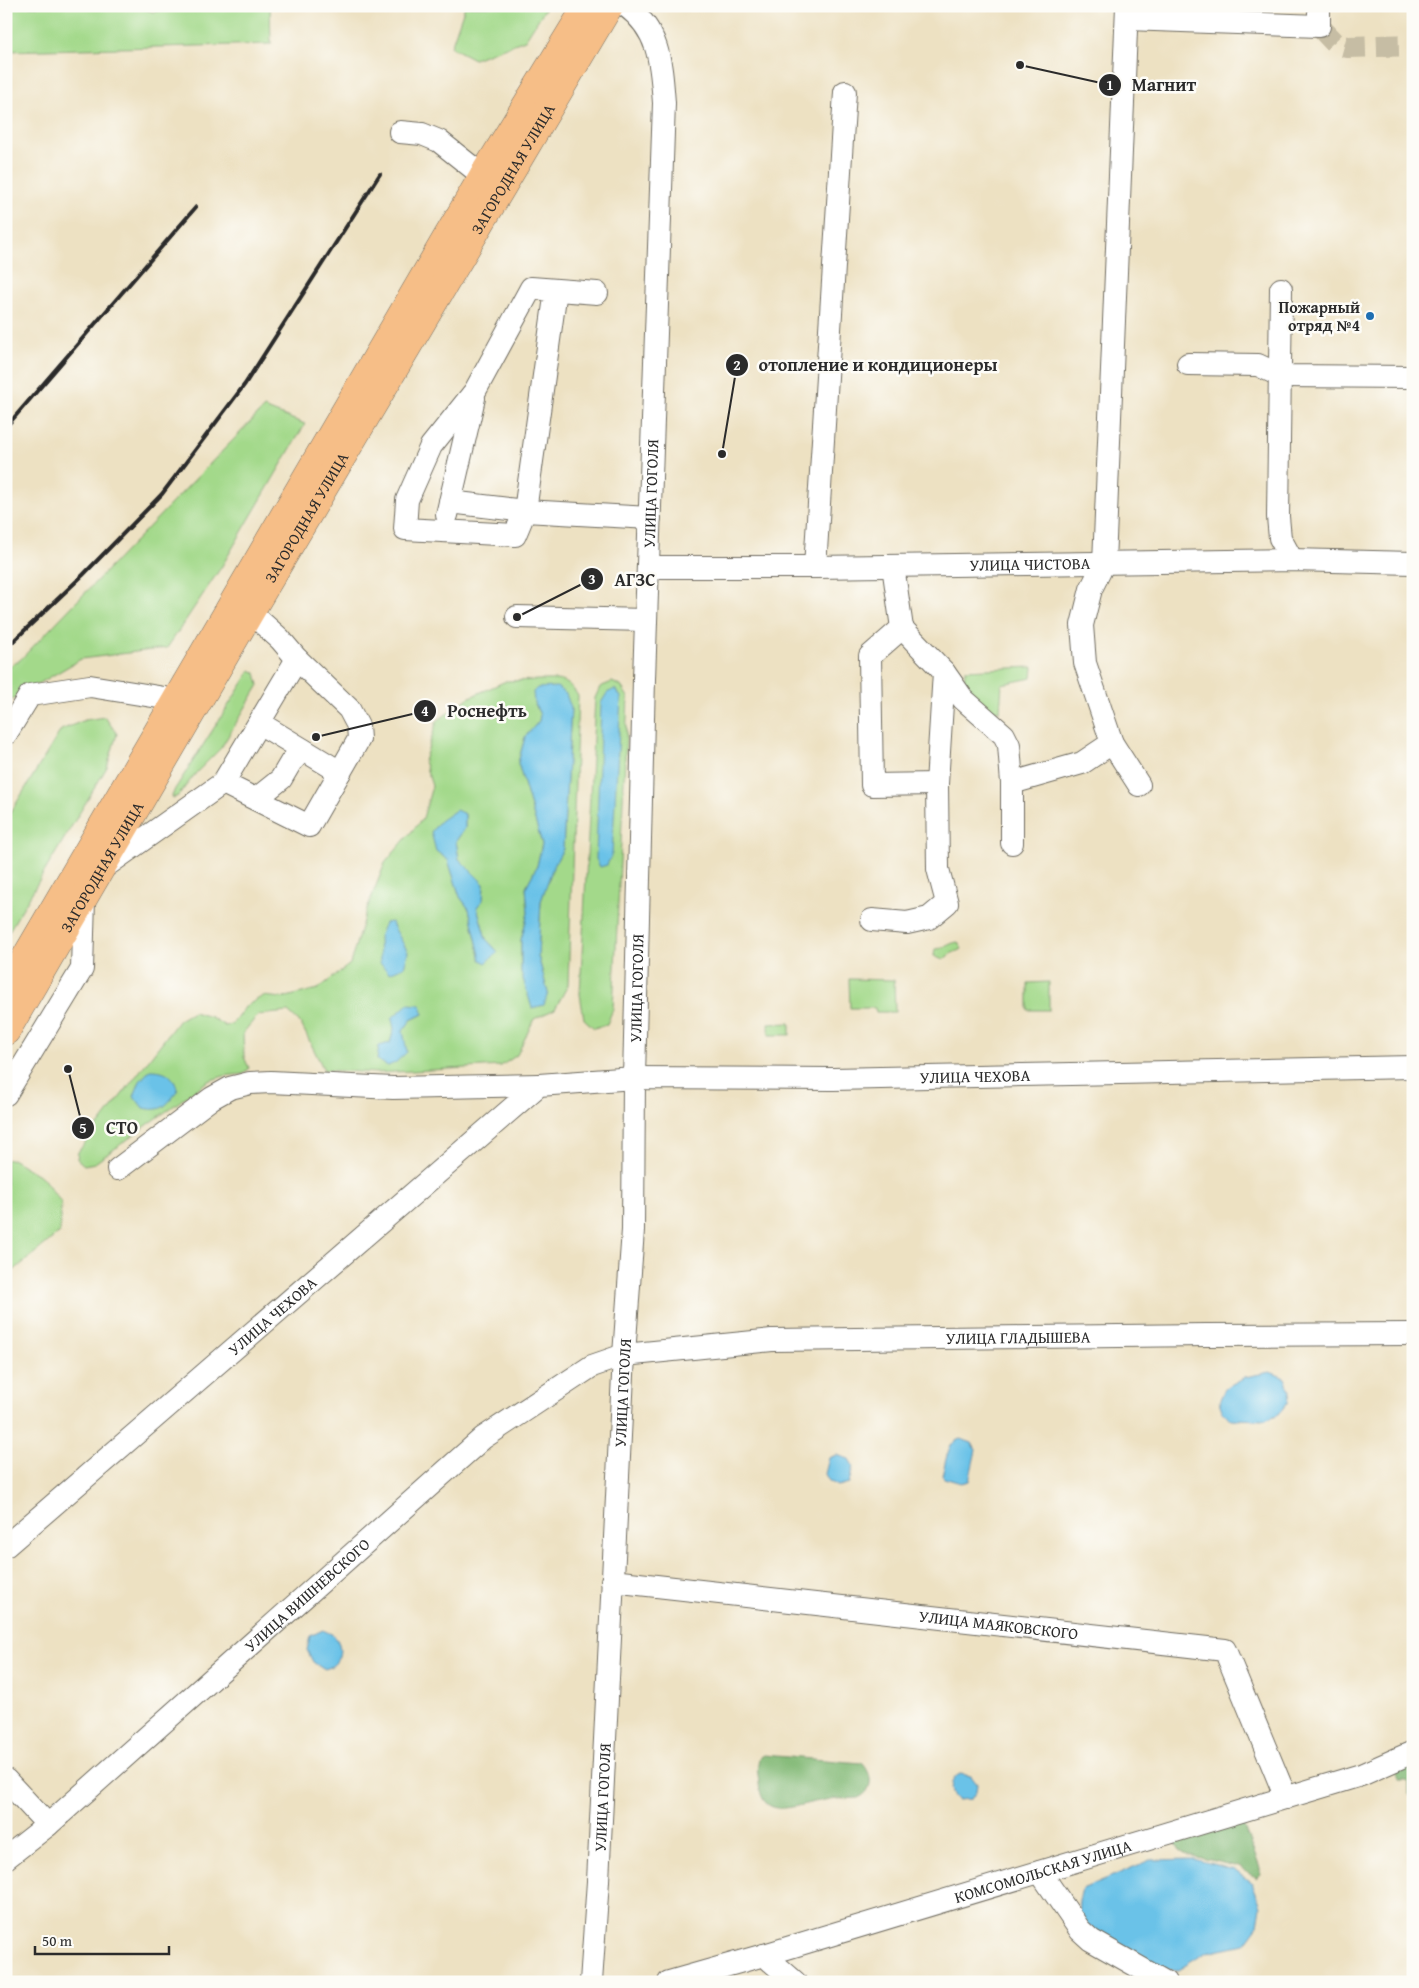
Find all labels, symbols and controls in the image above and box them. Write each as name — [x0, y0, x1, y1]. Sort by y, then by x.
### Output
callout: Магнит — [1097, 68, 1206, 101]
text: Магнит — [1132, 71, 1197, 98]
text: 1 — [1106, 74, 1114, 95]
street label: ЗАГОРОДНАЯ УЛИЦА — [465, 99, 561, 239]
place label: Пожарный отряд №4 — [1278, 295, 1360, 337]
marker: Пожарный отряд №4 — [1364, 310, 1376, 322]
callout: отопление и кондиционеры — [724, 348, 1008, 381]
text: отопление и кондиционеры — [759, 351, 997, 378]
text: 2 — [733, 354, 741, 375]
street label: УЛИЦА ГОГОЛЯ — [637, 438, 664, 548]
street label: ЗАГОРОДНАЯ УЛИЦА — [258, 447, 354, 587]
street label: УЛИЦА ЧИСТОВА — [969, 551, 1091, 577]
callout: АГЗС — [580, 563, 666, 596]
text: АГЗС — [614, 566, 656, 593]
text: 3 — [588, 568, 596, 589]
callout: Роснефть — [412, 695, 537, 728]
text: Роснефть — [447, 697, 527, 724]
text: 4 — [421, 700, 429, 721]
street label: ЗАГОРОДНАЯ УЛИЦА — [54, 797, 149, 937]
street label: УЛИЦА ГОГОЛЯ — [623, 933, 650, 1043]
street label: УЛИЦА ЧЕХОВА — [919, 1063, 1031, 1089]
callout: СТО — [71, 1111, 148, 1144]
text: СТО — [106, 1114, 138, 1141]
text: 5 — [79, 1117, 87, 1138]
street label: УЛИЦА ЧЕХОВА — [223, 1270, 322, 1361]
street label: УЛИЦА ГЛАДЫШЕВА — [946, 1324, 1091, 1350]
street label: УЛИЦА ГОГОЛЯ — [607, 1337, 637, 1448]
street label: УЛИЦА ВИШНЕВСКОГО — [239, 1532, 375, 1657]
street label: УЛИЦА МАЯКОВСКОГО — [918, 1604, 1080, 1645]
street label: УЛИЦА ГОГОЛЯ — [587, 1742, 617, 1852]
street label: КОМСОМОЛЬСКАЯ УЛИЦА — [951, 1833, 1135, 1909]
scale bar — [35, 1923, 169, 1955]
text: 50 m — [42, 1930, 73, 1951]

